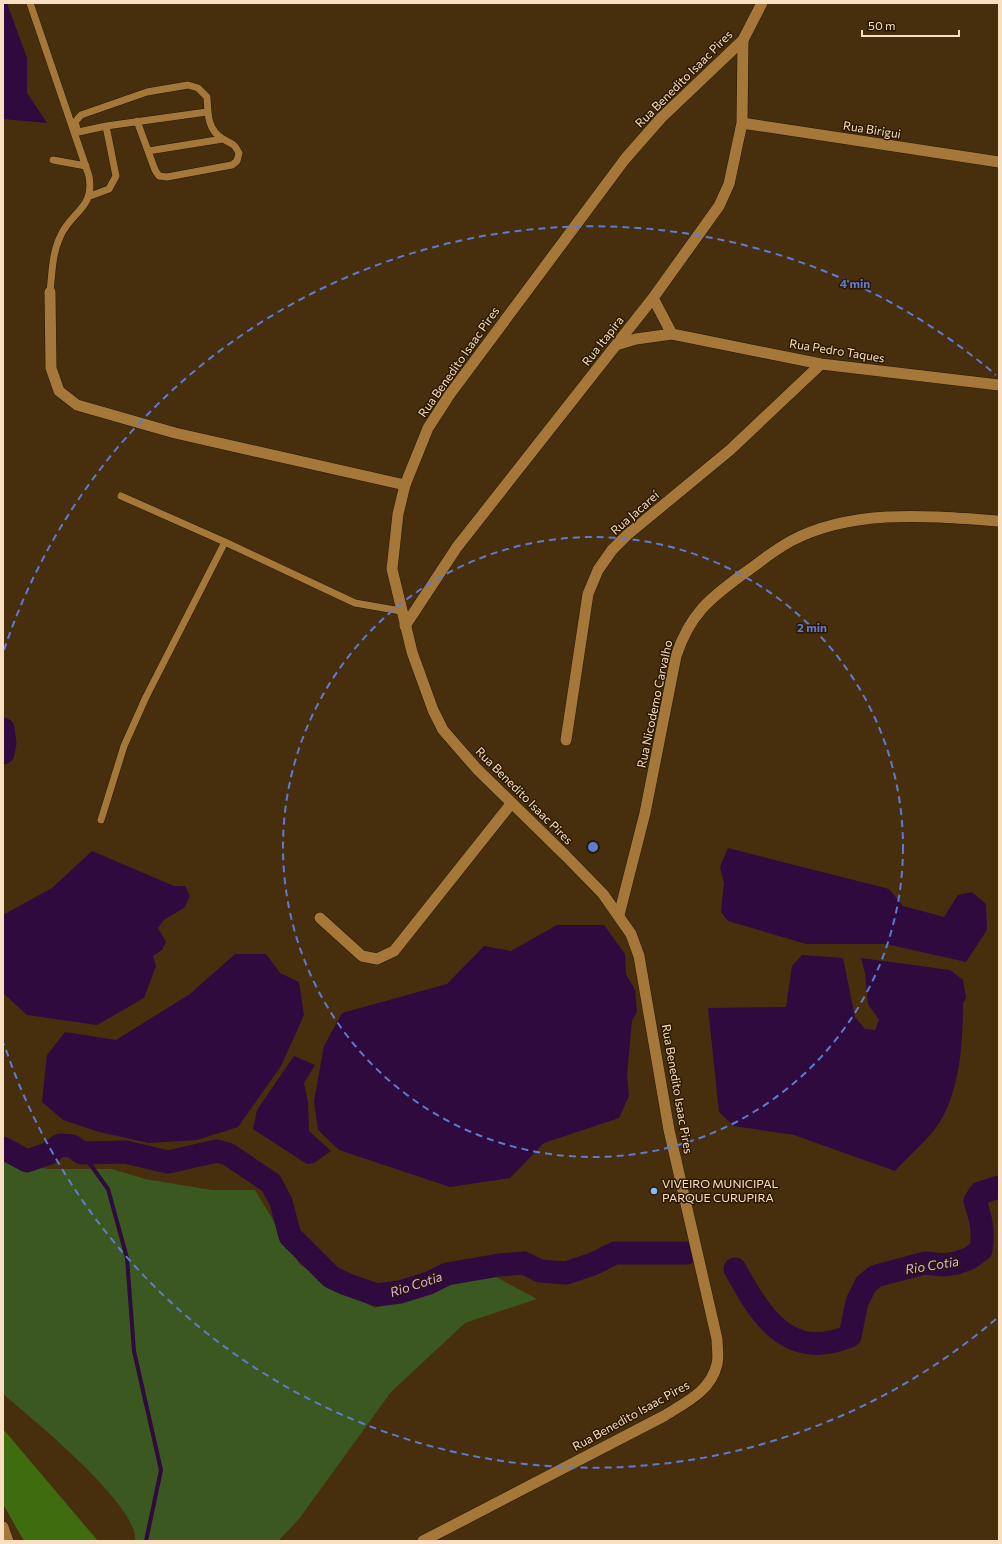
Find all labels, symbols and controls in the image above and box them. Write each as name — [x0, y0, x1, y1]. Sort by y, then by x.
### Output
scale bar — [862, 12, 959, 38]
text: 50 m — [868, 18, 896, 32]
street label: Rua Benedito Isaac Pires — [632, 27, 735, 130]
street label: Rua Birigui — [842, 118, 902, 140]
text: 4 min — [840, 276, 870, 290]
street label: Rua Benedito Isaac Pires — [415, 304, 502, 419]
street label: Rua Itapira — [579, 313, 626, 368]
street label: Rua Pedro Taques — [788, 336, 886, 364]
street label: Rua Jacareí — [607, 487, 663, 538]
text: 2 min — [797, 620, 827, 634]
street label: Rua Nicodemo Carvalho — [634, 639, 674, 769]
street label: Rua Benedito Isaac Pires — [473, 744, 576, 847]
centre of rings — [586, 840, 600, 854]
street label: Rua Benedito Isaac Pires — [660, 1023, 696, 1155]
place label: VIVEIRO MUNICIPAL PARQUE CURUPIRA — [662, 1176, 779, 1204]
marker: VIVEIRO MUNICIPAL PARQUE CURUPIRA — [649, 1186, 659, 1196]
water label: Rio Cotia — [904, 1253, 960, 1277]
water label: Rio Cotia — [388, 1268, 444, 1300]
street label: Rua Benedito Isaac Pires — [570, 1377, 691, 1453]

